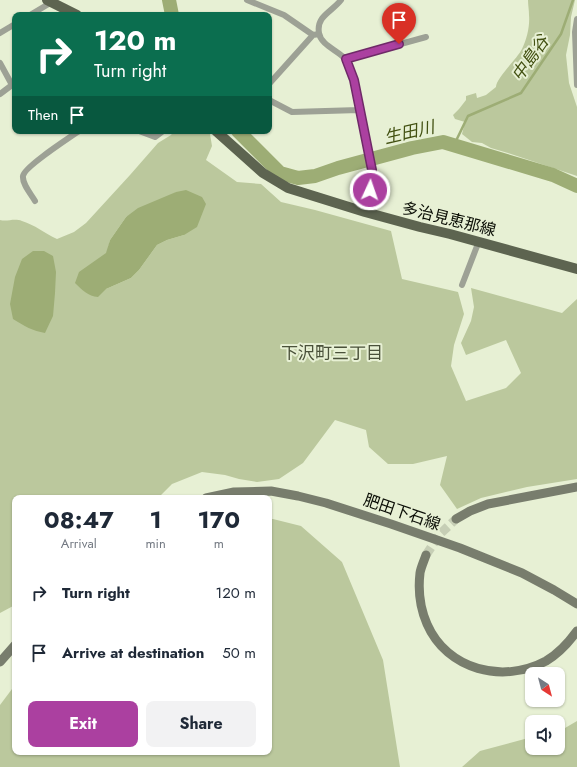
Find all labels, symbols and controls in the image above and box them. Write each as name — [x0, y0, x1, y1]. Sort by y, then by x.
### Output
pin — [382, 3, 416, 44]
icon: arrive — [388, 9, 410, 31]
text: 120 m — [94, 20, 177, 61]
icon: right — [28, 28, 80, 80]
water label: 中島谷 — [506, 29, 556, 86]
text: Turn right — [94, 58, 166, 84]
text: Then — [28, 104, 58, 126]
icon: arrive — [66, 104, 88, 126]
water label: 生田川 — [381, 114, 438, 149]
position arrow — [349, 169, 391, 211]
street label: 多治見恵那線 — [400, 196, 498, 242]
district label: 下沢町三丁目 — [281, 341, 383, 365]
street label: 肥田下石線 — [360, 488, 444, 536]
text: 08:47 — [44, 502, 114, 537]
text: 1 — [150, 502, 162, 537]
text: 170 — [198, 502, 240, 537]
text: Arrival — [61, 534, 97, 553]
text: min — [145, 534, 166, 553]
text: m — [214, 534, 224, 553]
icon: right — [28, 582, 50, 604]
text: Turn right — [62, 582, 130, 604]
text: 120 m — [216, 582, 256, 604]
icon: arrive — [28, 642, 50, 664]
text: Arrive at destination — [62, 642, 204, 664]
text: 50 m — [222, 642, 256, 664]
north arrow — [525, 667, 565, 707]
map controls — [525, 667, 565, 755]
button: Exit — [28, 701, 138, 747]
button: Share — [146, 701, 256, 747]
button: sound — [525, 715, 565, 755]

